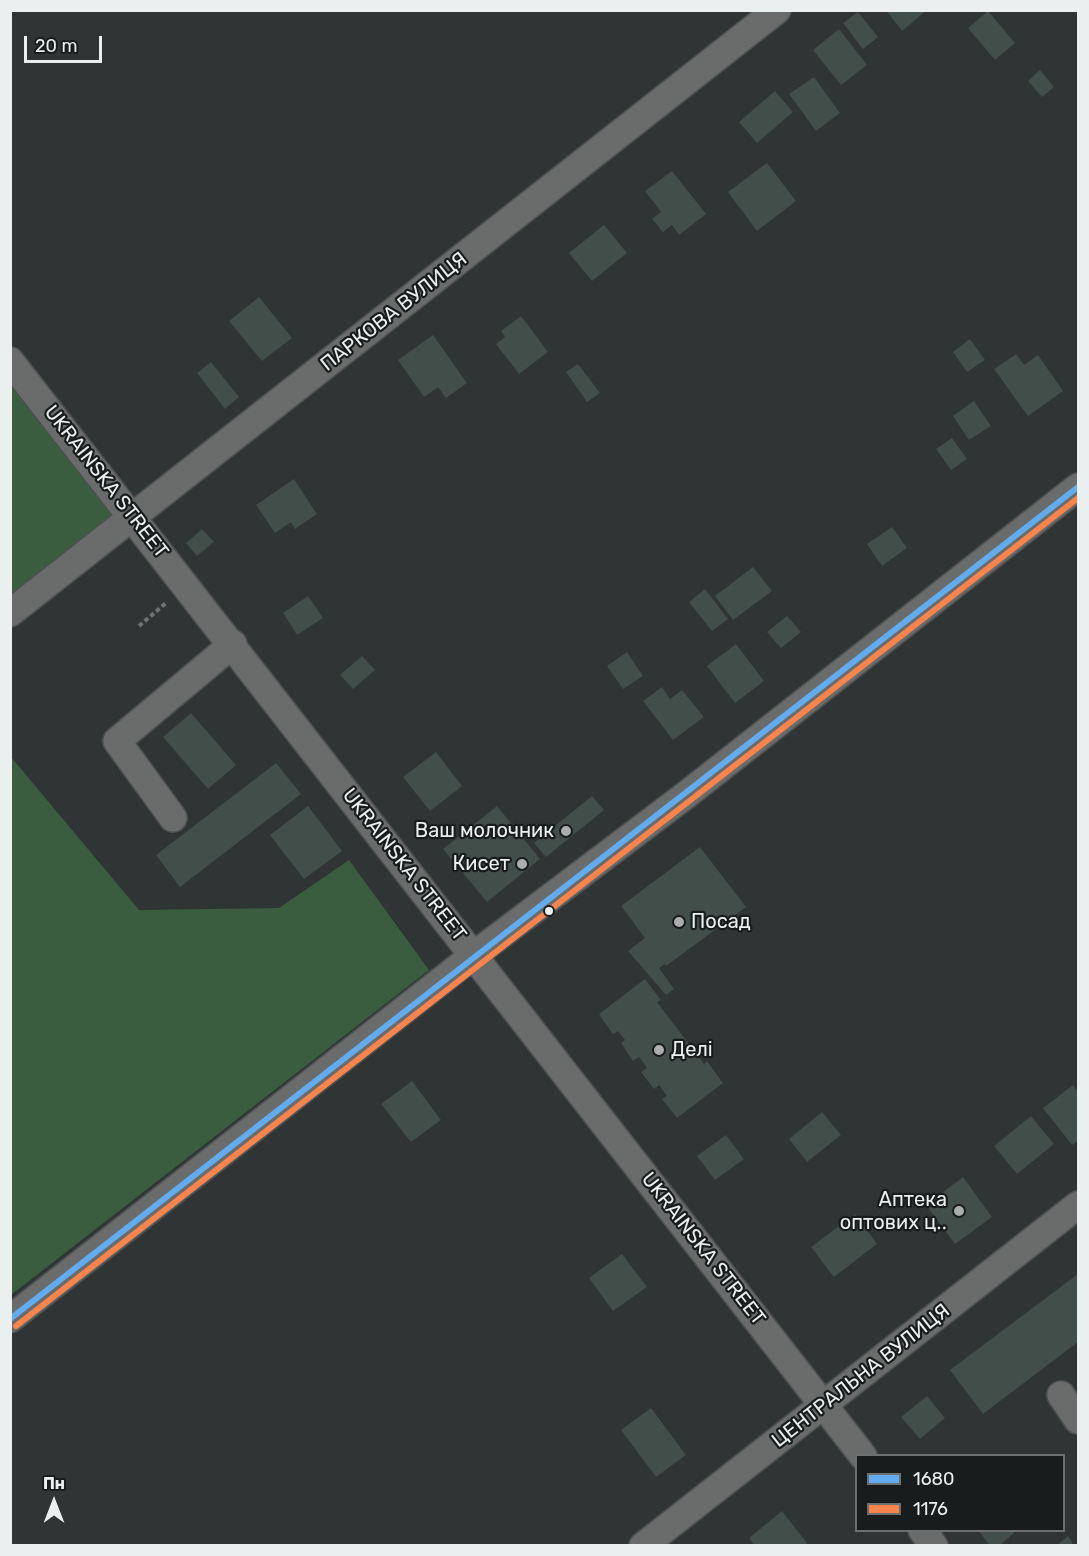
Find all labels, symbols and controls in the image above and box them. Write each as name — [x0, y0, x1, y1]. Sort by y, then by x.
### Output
scale bar — [27, 24, 105, 62]
text: 20 m — [35, 35, 77, 57]
street label: ПАРКОВА ВУЛИЦЯ — [316, 247, 472, 377]
street label: UKRAINSKA STREET — [39, 401, 173, 563]
street label: UKRAINSKA STREET — [337, 784, 471, 946]
place label: Ваш молочник — [415, 819, 554, 843]
marker: Ваш молочник — [559, 824, 573, 838]
place label: Кисет — [453, 852, 510, 876]
marker: Кисет — [515, 857, 529, 871]
unlabelled marker — [543, 905, 555, 917]
place label: Посад — [691, 910, 751, 934]
marker: Посад — [672, 915, 686, 929]
place label: Делі — [671, 1038, 713, 1062]
marker: Делі — [652, 1043, 666, 1057]
street label: UKRAINSKA STREET — [636, 1168, 770, 1330]
place label: Аптека оптових ц‥ — [840, 1188, 947, 1235]
marker: Аптека оптових ц‥ — [952, 1204, 966, 1218]
street label: ЦЕНТРАЛЬНА ВУЛИЦЯ — [767, 1299, 955, 1453]
legend — [855, 1454, 1065, 1532]
text: 1680 — [913, 1468, 954, 1490]
north arrow — [24, 1472, 84, 1532]
text: Пн — [43, 1474, 65, 1493]
text: 1176 — [913, 1498, 948, 1520]

